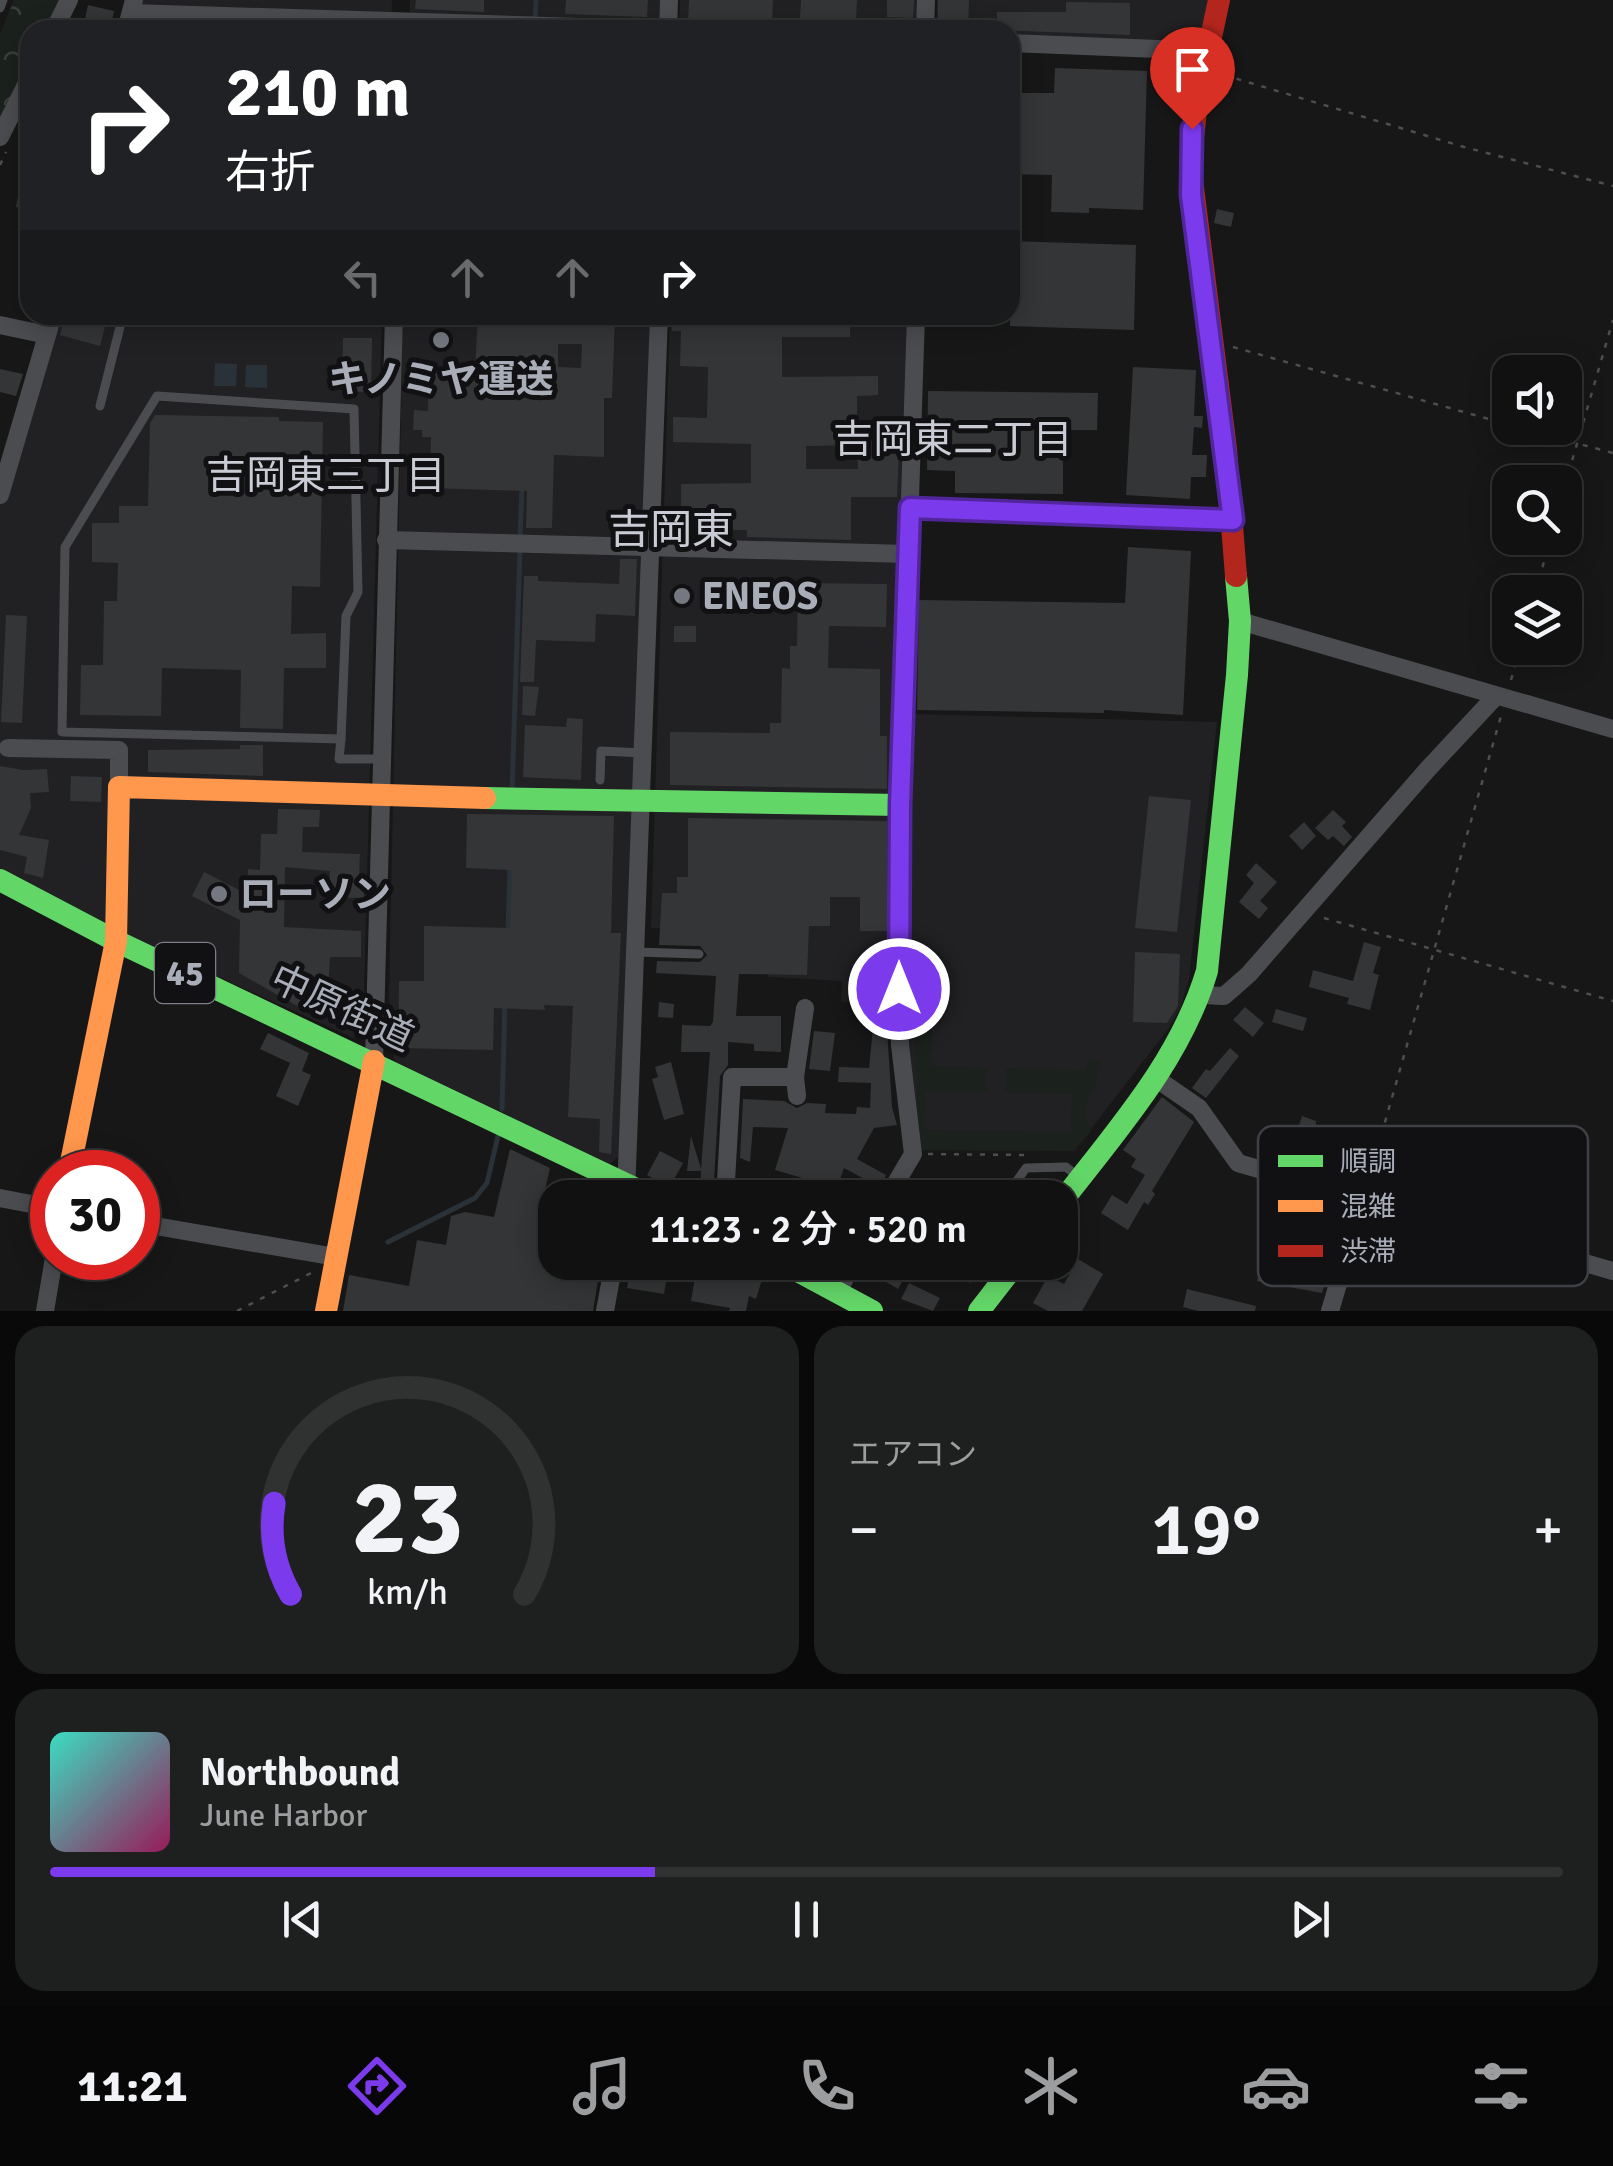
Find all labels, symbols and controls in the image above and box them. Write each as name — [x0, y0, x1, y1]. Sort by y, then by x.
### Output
pin — [1150, 27, 1235, 130]
icon: arrive — [1165, 42, 1220, 97]
text: 210 m — [225, 49, 410, 135]
icon: right — [60, 60, 190, 190]
text: 右折 — [225, 145, 315, 200]
icon: left — [335, 250, 390, 305]
icon: ahead — [440, 250, 495, 305]
icon: ahead — [545, 250, 600, 305]
icon: right — [650, 250, 705, 305]
marker: キノミヤ運送 — [430, 329, 452, 351]
map controls — [1492, 355, 1582, 665]
button: sound — [1492, 355, 1582, 445]
place label: キノミヤ運送 — [328, 356, 554, 403]
district label: 吉岡東二丁目 — [833, 415, 1073, 465]
district label: 吉岡東三丁目 — [206, 451, 446, 501]
button: search — [1492, 465, 1582, 555]
district label: 吉岡東 — [608, 505, 734, 556]
place label: ENEOS — [702, 573, 818, 620]
button: layers — [1492, 575, 1582, 665]
marker: ENEOS — [671, 585, 693, 607]
place label: ローソン — [239, 871, 391, 918]
marker: ローソン — [208, 883, 230, 905]
position arrow — [847, 937, 951, 1041]
road number: 45 — [155, 943, 215, 1003]
street label: 中原街道 — [263, 955, 421, 1061]
legend — [1258, 1126, 1588, 1286]
text: 順調 — [1340, 1145, 1396, 1179]
speed limit sign: 30 — [30, 1150, 160, 1280]
text: 混雑 — [1340, 1190, 1396, 1224]
text: 11:23 · 2 分 · 520 m — [649, 1206, 967, 1253]
text: 渋滞 — [1340, 1235, 1396, 1269]
text: エアコン — [849, 1435, 977, 1474]
text: 23 — [351, 1454, 463, 1582]
text: 19° — [1151, 1483, 1261, 1576]
text: − — [849, 1496, 879, 1564]
text: + — [1533, 1496, 1563, 1564]
text: km/h — [367, 1570, 447, 1614]
text: Northbound — [200, 1749, 400, 1796]
text: June Harbor — [200, 1796, 367, 1835]
icon: previous — [275, 1892, 330, 1947]
icon: pause — [779, 1892, 834, 1947]
icon: next — [1283, 1892, 1338, 1947]
icon: directions — [342, 2051, 412, 2121]
icon: music — [567, 2051, 637, 2121]
icon: phone — [792, 2051, 862, 2121]
icon: climate — [1016, 2051, 1086, 2121]
icon: car — [1241, 2051, 1311, 2121]
icon: filters — [1466, 2051, 1536, 2121]
text: 11:21 — [77, 2059, 188, 2114]

